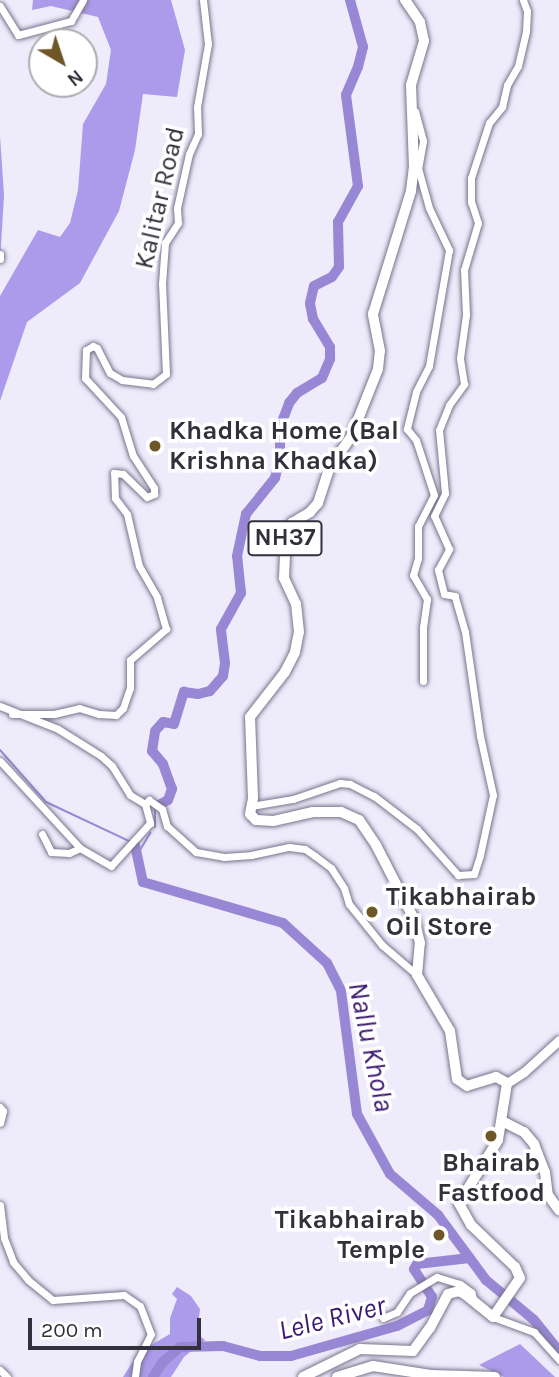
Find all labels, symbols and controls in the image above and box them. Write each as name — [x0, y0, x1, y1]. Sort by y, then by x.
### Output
north arrow — [28, 28, 98, 98]
text: N — [63, 65, 87, 91]
street label: Kalitar Road — [129, 124, 191, 272]
place label: Khadka Home (Bal Krishna Khadka) — [169, 415, 399, 476]
marker: Khadka Home (Bal Krishna Khadka) — [147, 438, 163, 454]
road number: NH37 — [246, 518, 324, 558]
place label: Tikabhairab Oil Store — [386, 881, 536, 942]
marker: Tikabhairab Oil Store — [364, 904, 380, 920]
water label: Nallu Khola — [341, 979, 401, 1115]
marker: Bhairab Fastfood — [483, 1128, 499, 1144]
place label: Bhairab Fastfood — [437, 1147, 545, 1208]
place label: Tikabhairab Temple — [275, 1204, 425, 1266]
marker: Tikabhairab Temple — [431, 1227, 447, 1243]
water label: Lele River — [275, 1289, 389, 1347]
scale bar — [32, 1304, 205, 1348]
text: 200 m — [41, 1318, 103, 1342]

